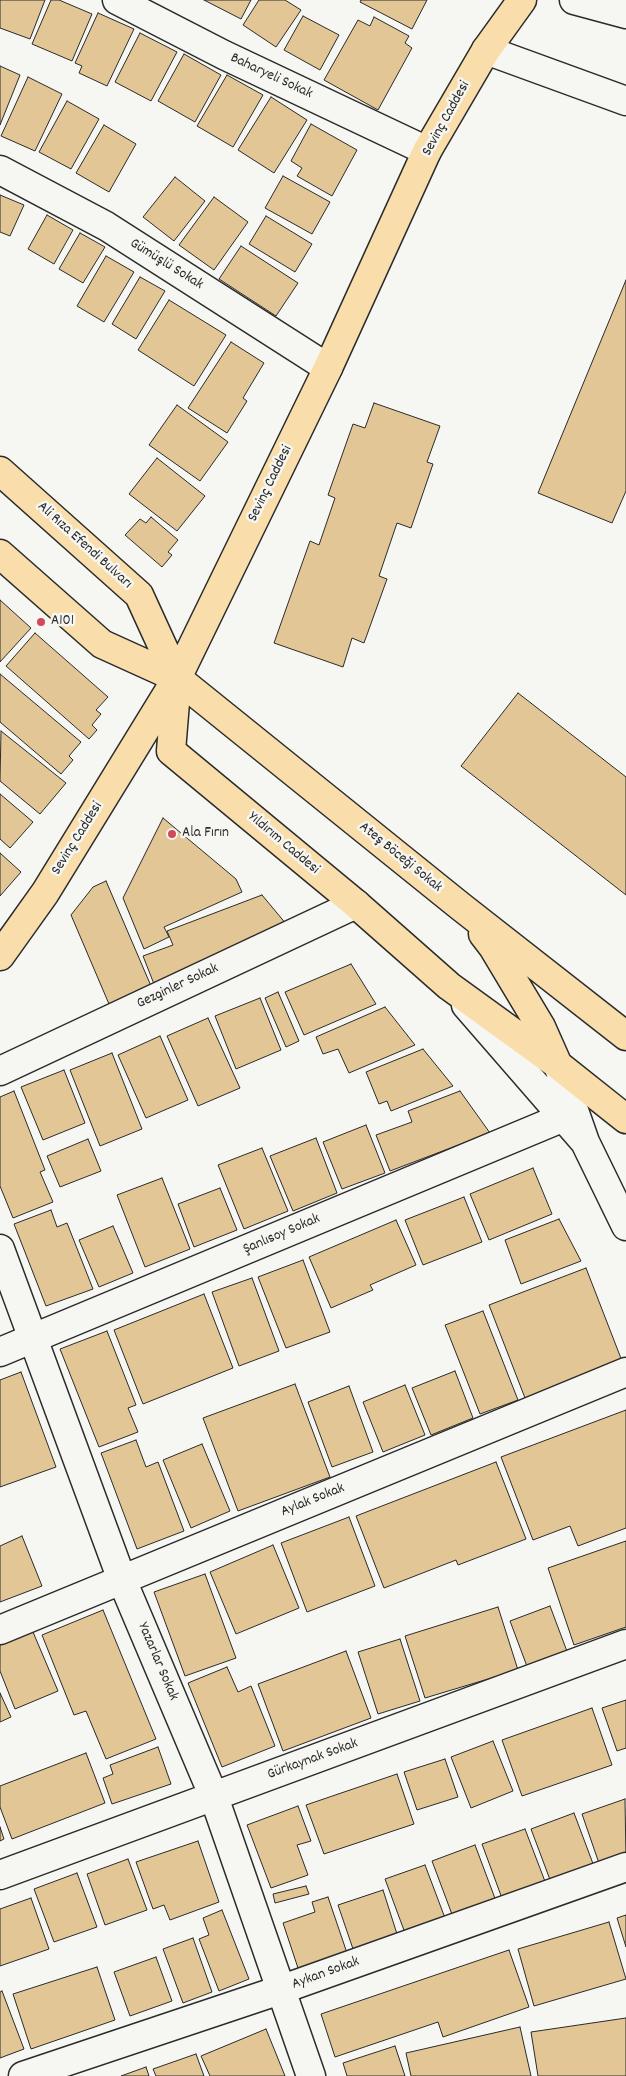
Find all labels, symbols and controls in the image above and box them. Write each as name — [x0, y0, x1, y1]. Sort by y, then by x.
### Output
street label: Baharyeli Sokak — [227, 50, 315, 104]
street label: Sevinç Caddesi — [419, 78, 475, 160]
street label: Gümüşlü Sokak — [126, 235, 206, 295]
street label: Sevinç Caddesi — [245, 443, 297, 525]
street label: Ali Rıza Efendi Bulvarı — [33, 499, 135, 593]
place label: A101 — [51, 613, 74, 631]
marker: A101 — [35, 616, 47, 628]
street label: Sevinç Caddesi — [48, 799, 108, 879]
street label: Yıldırım Caddesi — [244, 809, 322, 879]
street label: Ateş Böceği Sokak — [355, 819, 445, 897]
place label: Ala Fırın — [182, 825, 229, 843]
marker: Ala Fırın — [166, 828, 178, 840]
street label: Gezginler Sokak — [134, 960, 222, 1014]
street label: Şanlısoy Sokak — [241, 1211, 323, 1259]
street label: Aylak Sokak — [279, 1480, 347, 1522]
street label: Yazarlar Sokak — [132, 1620, 182, 1704]
street label: Gürkaynak Sokak — [265, 1735, 361, 1785]
street label: Aykan Sokak — [290, 1953, 362, 1995]

